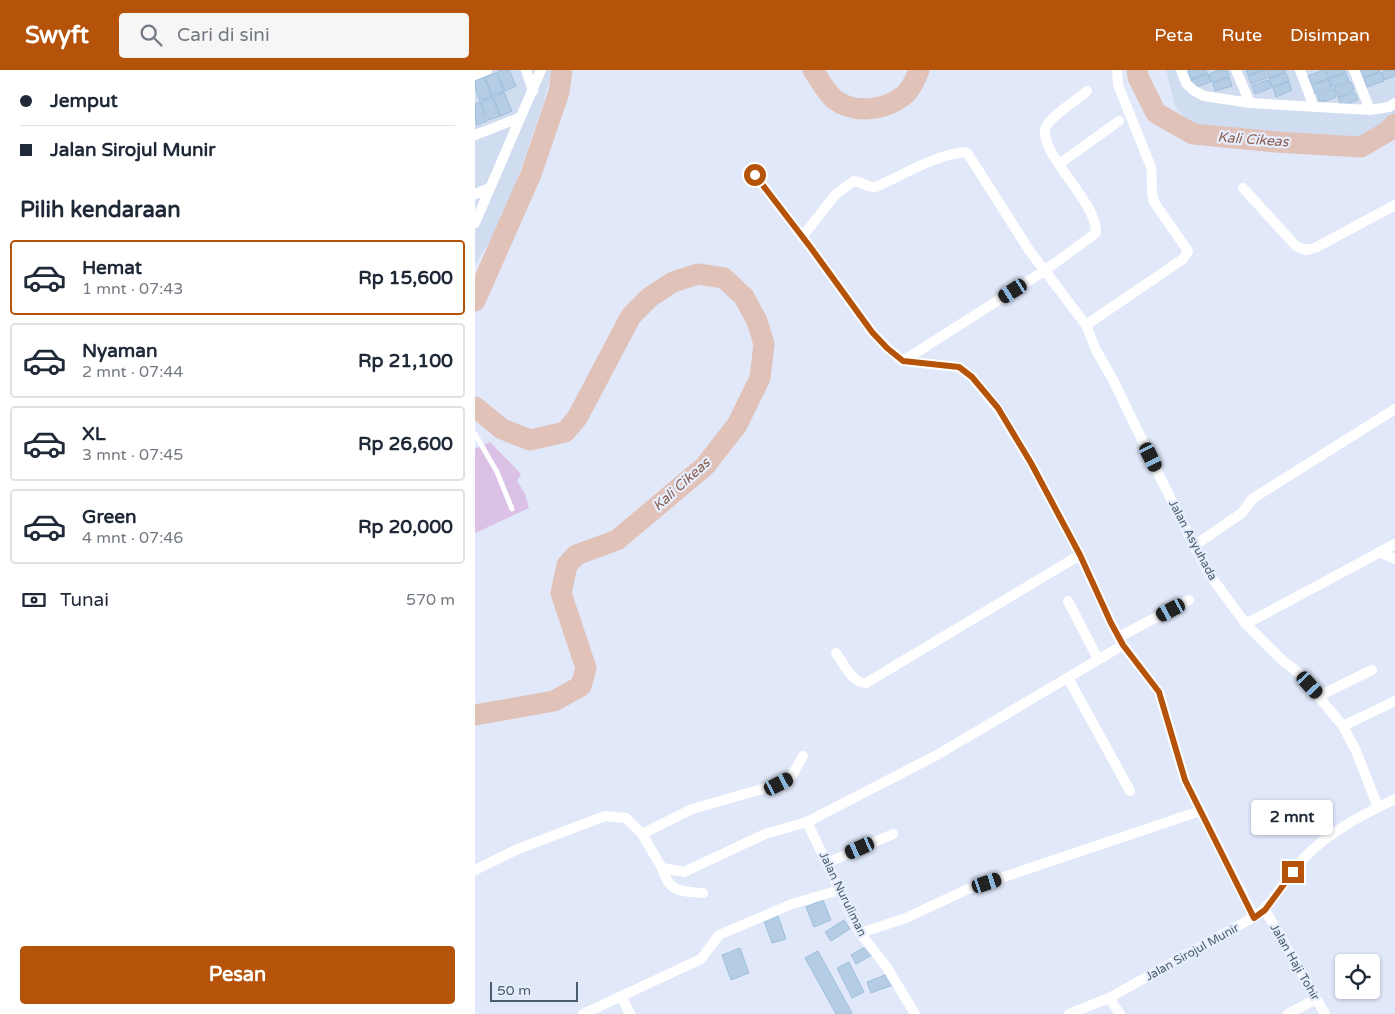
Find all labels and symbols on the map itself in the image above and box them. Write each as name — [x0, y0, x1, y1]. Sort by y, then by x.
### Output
water label: Kali Cikeas — [1217, 129, 1290, 151]
route start — [744, 164, 766, 186]
car — [996, 277, 1029, 305]
car — [1137, 440, 1164, 474]
water label: Kali Cikeas — [649, 453, 714, 514]
street label: Jalan Asyuhada — [1166, 497, 1220, 583]
car — [1154, 596, 1187, 624]
car — [1294, 669, 1325, 701]
car — [762, 771, 795, 797]
callout: 2 mnt — [1252, 800, 1334, 834]
car — [843, 835, 876, 861]
street label: Jalan Nuruliman — [816, 849, 870, 939]
route end — [1282, 861, 1304, 883]
car — [970, 871, 1003, 895]
street label: Jalan Sirojul Munir — [1143, 920, 1241, 983]
street label: Jalan Haji Tohir — [1267, 921, 1323, 1003]
scale bar — [490, 979, 577, 1002]

